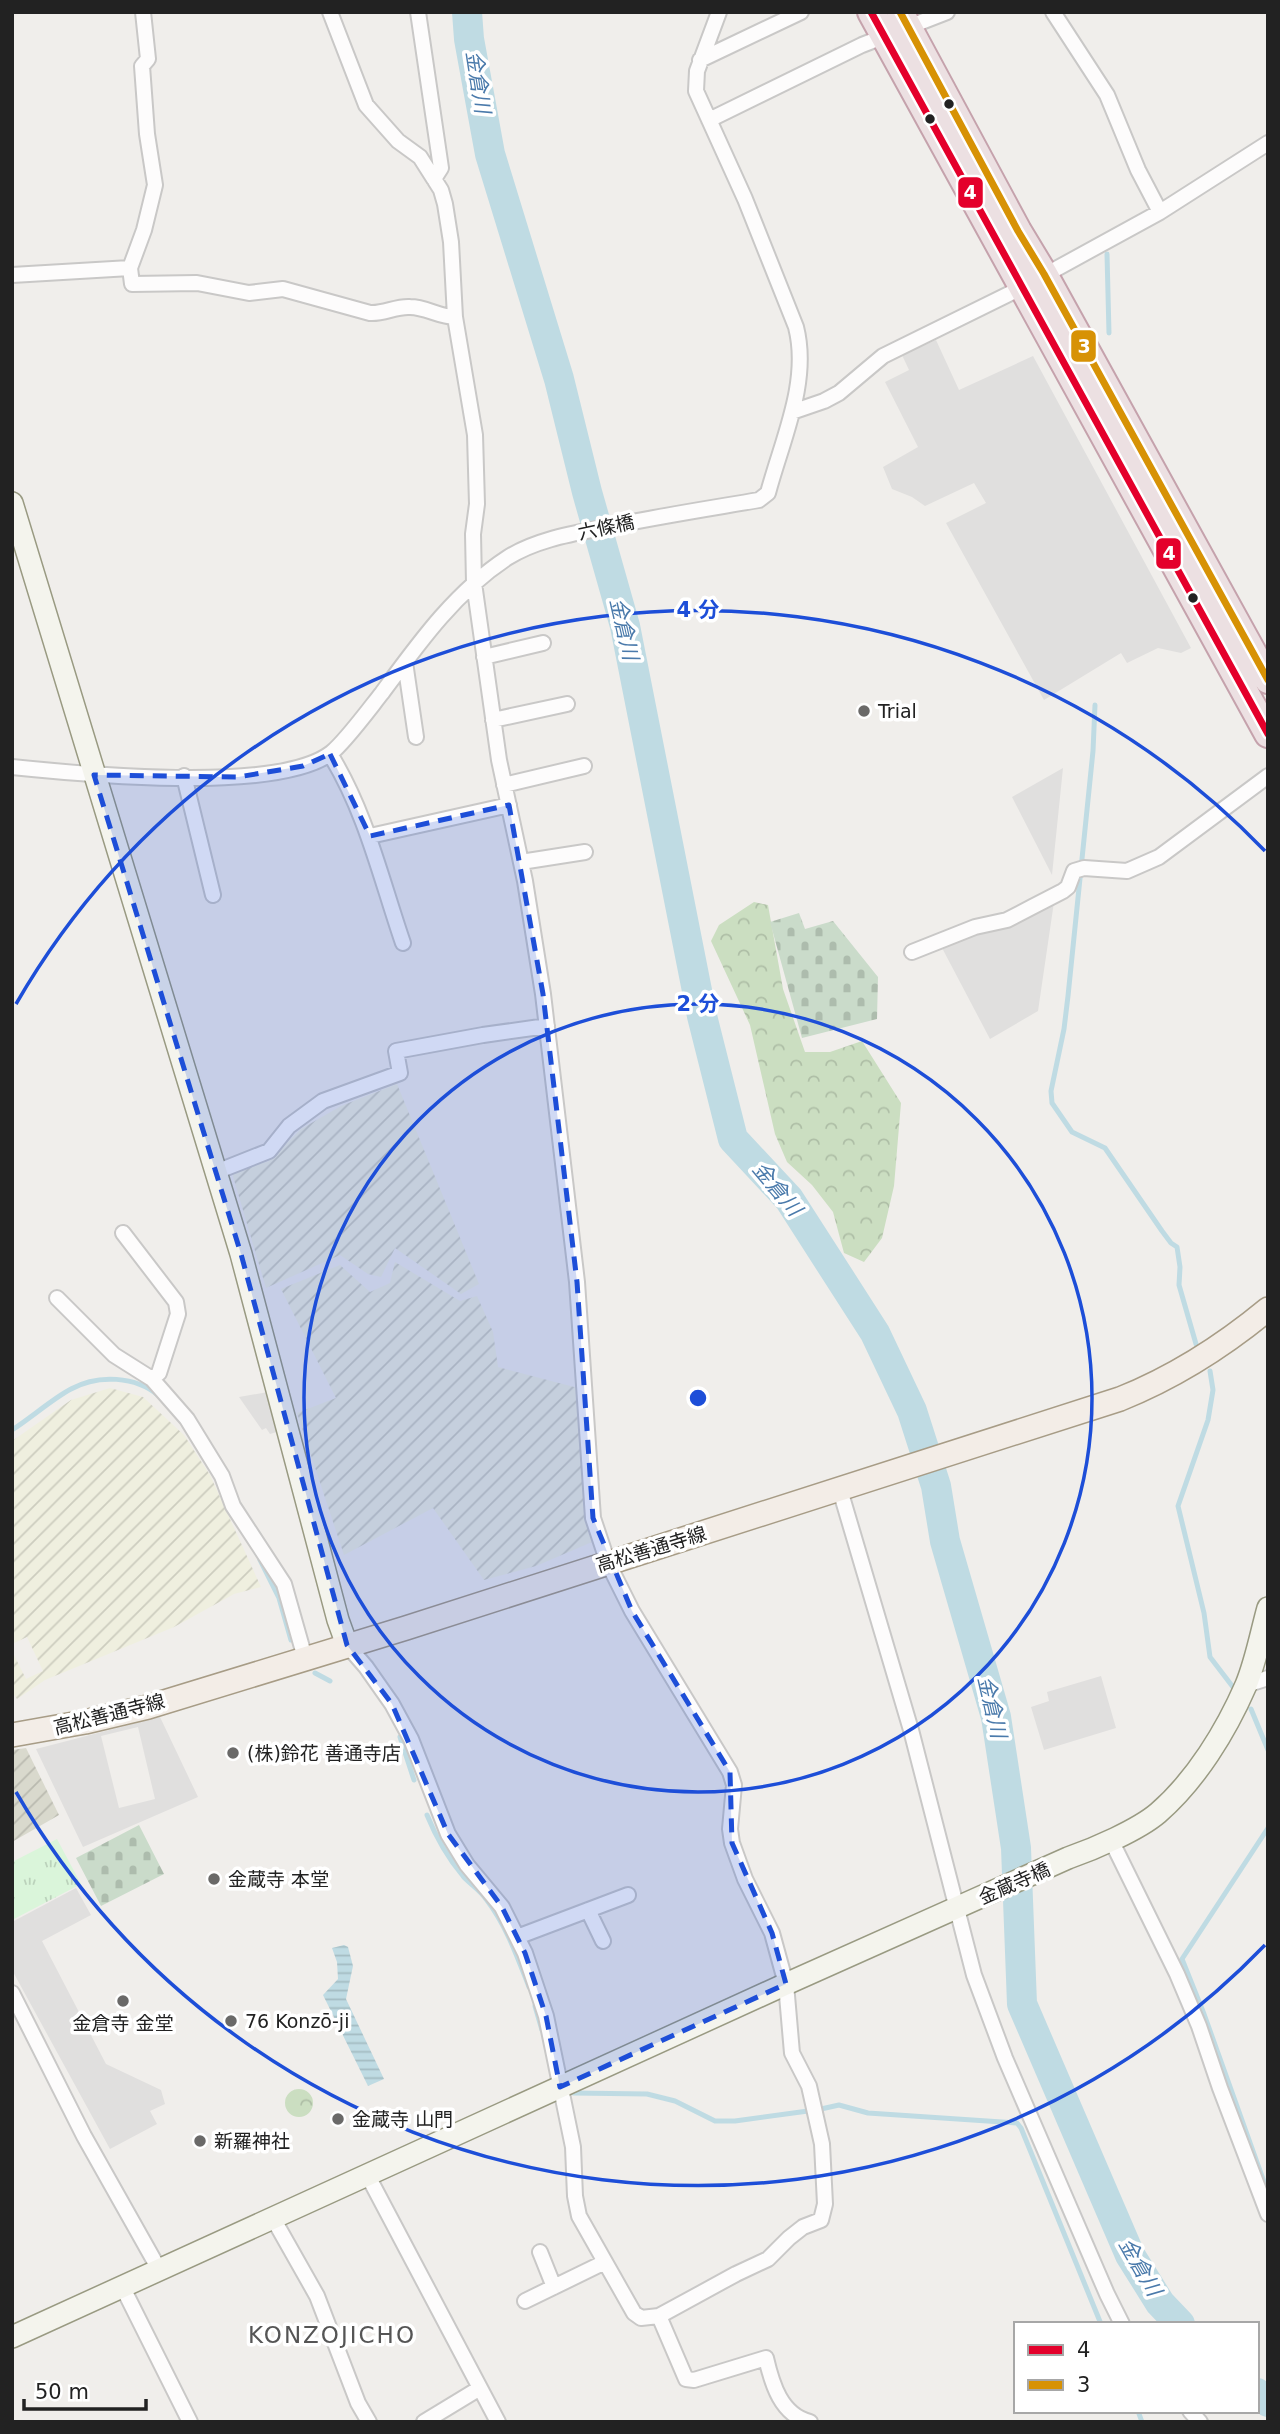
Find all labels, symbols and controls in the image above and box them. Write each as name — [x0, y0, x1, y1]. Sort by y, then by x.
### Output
water label: 金倉川 — [461, 49, 495, 117]
unlabelled marker — [942, 97, 956, 111]
unlabelled marker — [923, 112, 937, 126]
line badge: 4 — [957, 176, 984, 209]
text: 4 — [963, 181, 977, 203]
line badge: 3 — [1070, 329, 1097, 363]
text: 3 — [1077, 335, 1091, 357]
street label: 六條橋 — [576, 510, 636, 544]
line badge: 4 — [1155, 537, 1182, 570]
text: 4 — [1162, 542, 1176, 564]
unlabelled marker — [1186, 591, 1200, 605]
water label: 金倉川 — [605, 596, 643, 664]
text: 4 分 — [677, 598, 719, 622]
place label: Trial — [877, 700, 917, 722]
marker: Trial — [856, 703, 872, 719]
text: 2 分 — [677, 992, 719, 1016]
water label: 金倉川 — [748, 1157, 808, 1222]
centre of rings — [686, 1386, 710, 1410]
street label: 高松善通寺線 — [593, 1522, 709, 1576]
water label: 金倉川 — [973, 1674, 1011, 1742]
street label: 高松善通寺線 — [51, 1690, 167, 1738]
place label: (株)鈴花 善通寺店 — [247, 1742, 401, 1764]
marker: (株)鈴花 善通寺店 — [225, 1745, 241, 1761]
street label: 金蔵寺橋 — [975, 1857, 1053, 1909]
place label: 金蔵寺 本堂 — [228, 1868, 329, 1890]
marker: 金蔵寺 本堂 — [206, 1871, 222, 1887]
marker: 金倉寺 金堂 — [115, 1993, 131, 2009]
place label: 76 Konzō-ji — [245, 2010, 349, 2032]
place label: 金倉寺 金堂 — [72, 2012, 174, 2034]
marker: 76 Konzō-ji — [223, 2013, 239, 2029]
place label: 金蔵寺 山門 — [352, 2108, 453, 2130]
marker: 金蔵寺 山門 — [330, 2111, 346, 2127]
place label: 新羅神社 — [214, 2130, 290, 2152]
marker: 新羅神社 — [192, 2133, 208, 2149]
water label: 金倉川 — [1114, 2234, 1167, 2302]
district label: KONZOJICHO — [248, 2322, 416, 2348]
legend — [1014, 2322, 1259, 2413]
text: 4 — [1077, 2338, 1090, 2362]
scale bar — [24, 2368, 147, 2412]
text: 3 — [1077, 2373, 1090, 2397]
text: 50 m — [35, 2380, 89, 2404]

